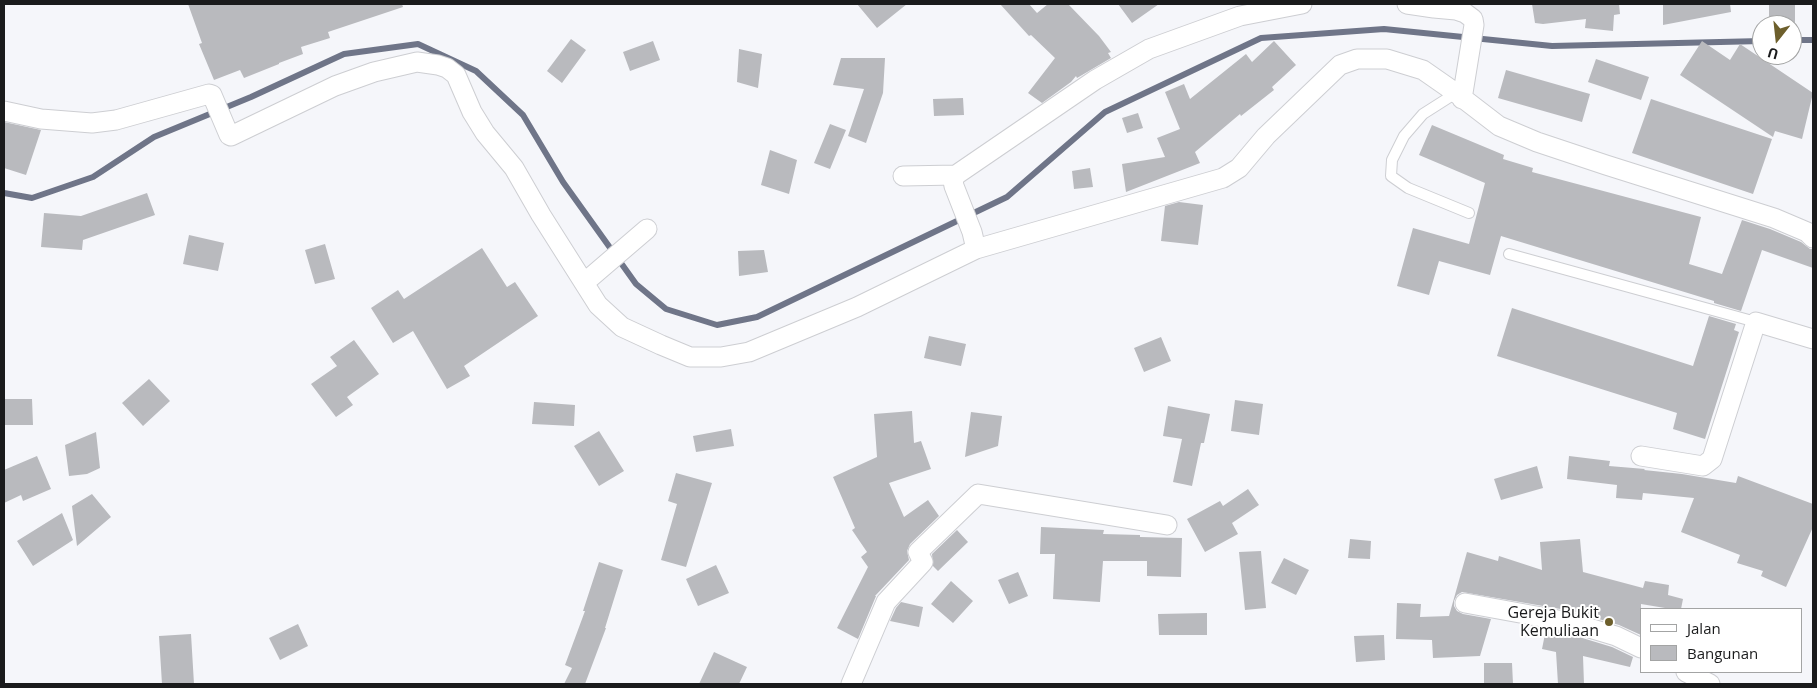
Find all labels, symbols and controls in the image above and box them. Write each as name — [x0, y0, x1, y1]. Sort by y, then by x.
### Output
north arrow — [1752, 15, 1802, 65]
text: U — [1765, 43, 1781, 65]
place label: Gereja Bukit Kemuliaan — [1507, 603, 1599, 641]
legend — [1640, 608, 1802, 673]
marker: Gereja Bukit Kemuliaan — [1603, 616, 1615, 628]
text: Jalan — [1687, 618, 1721, 638]
text: Bangunan — [1687, 643, 1758, 663]

